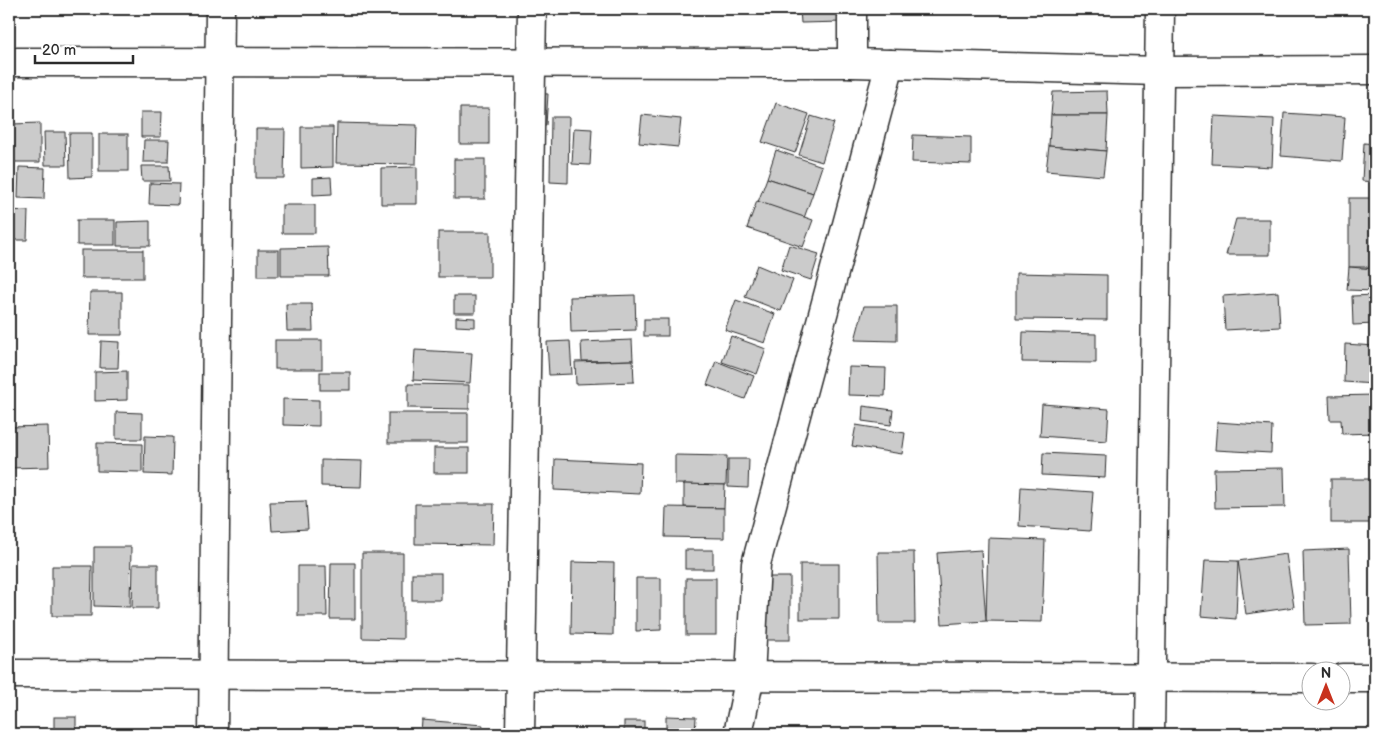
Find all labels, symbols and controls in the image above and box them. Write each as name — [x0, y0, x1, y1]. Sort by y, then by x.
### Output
scale bar — [35, 32, 132, 64]
text: 20 m — [42, 41, 76, 60]
north arrow — [1302, 660, 1352, 710]
text: N — [1321, 665, 1331, 682]

